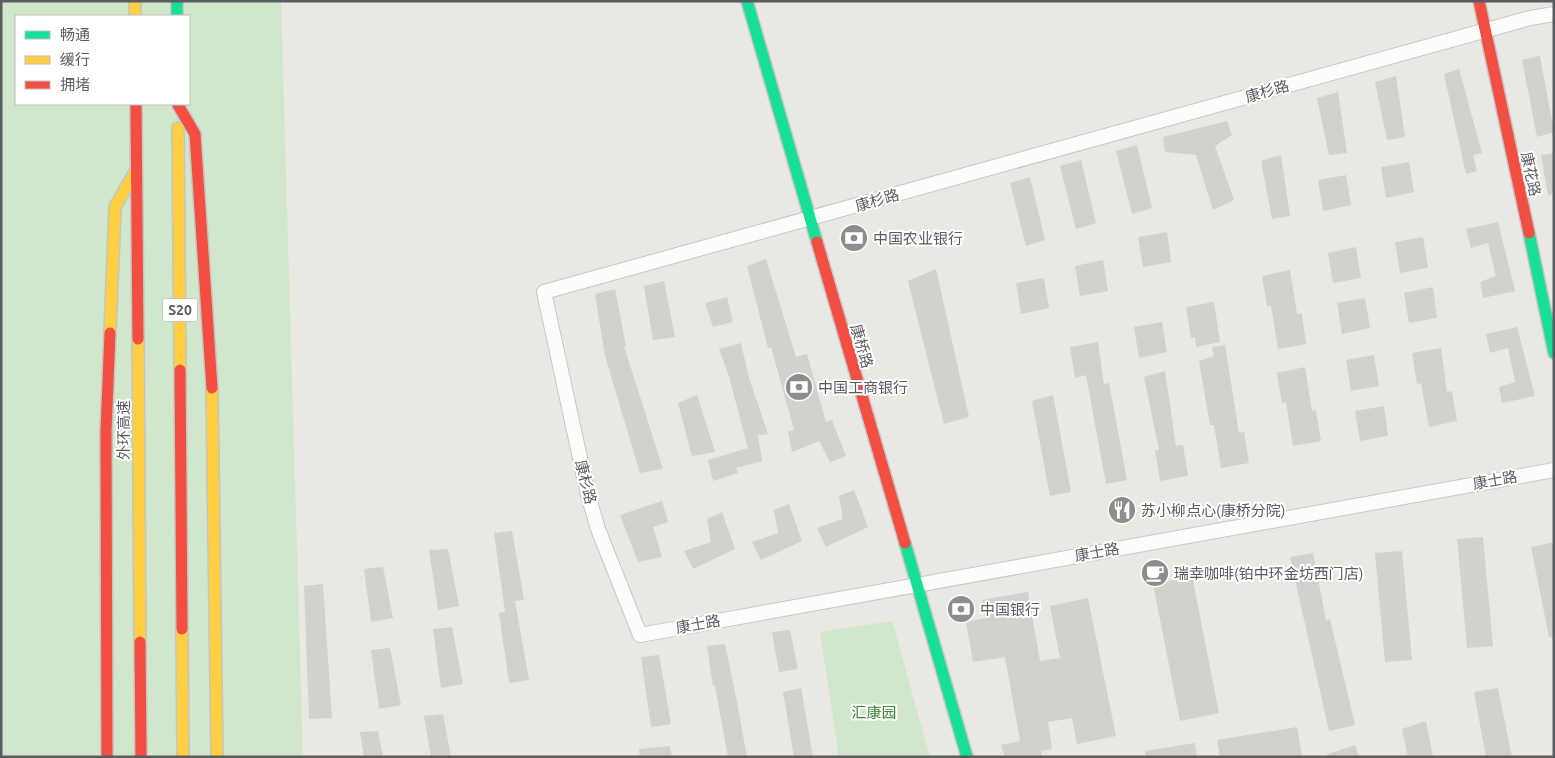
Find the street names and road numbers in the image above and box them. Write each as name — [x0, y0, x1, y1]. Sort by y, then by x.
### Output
street label: 康杉路 — [1243, 77, 1291, 105]
street label: 康花路 — [1518, 150, 1544, 198]
street label: 康杉路 — [853, 186, 901, 214]
road number: S20 — [162, 298, 198, 322]
street label: 康桥路 — [848, 322, 876, 370]
street label: 外环高速 — [115, 400, 132, 460]
street label: 康杉路 — [572, 458, 600, 506]
street label: 康士路 — [1471, 468, 1519, 492]
street label: 康士路 — [1073, 540, 1121, 564]
street label: 康士路 — [674, 612, 722, 636]

